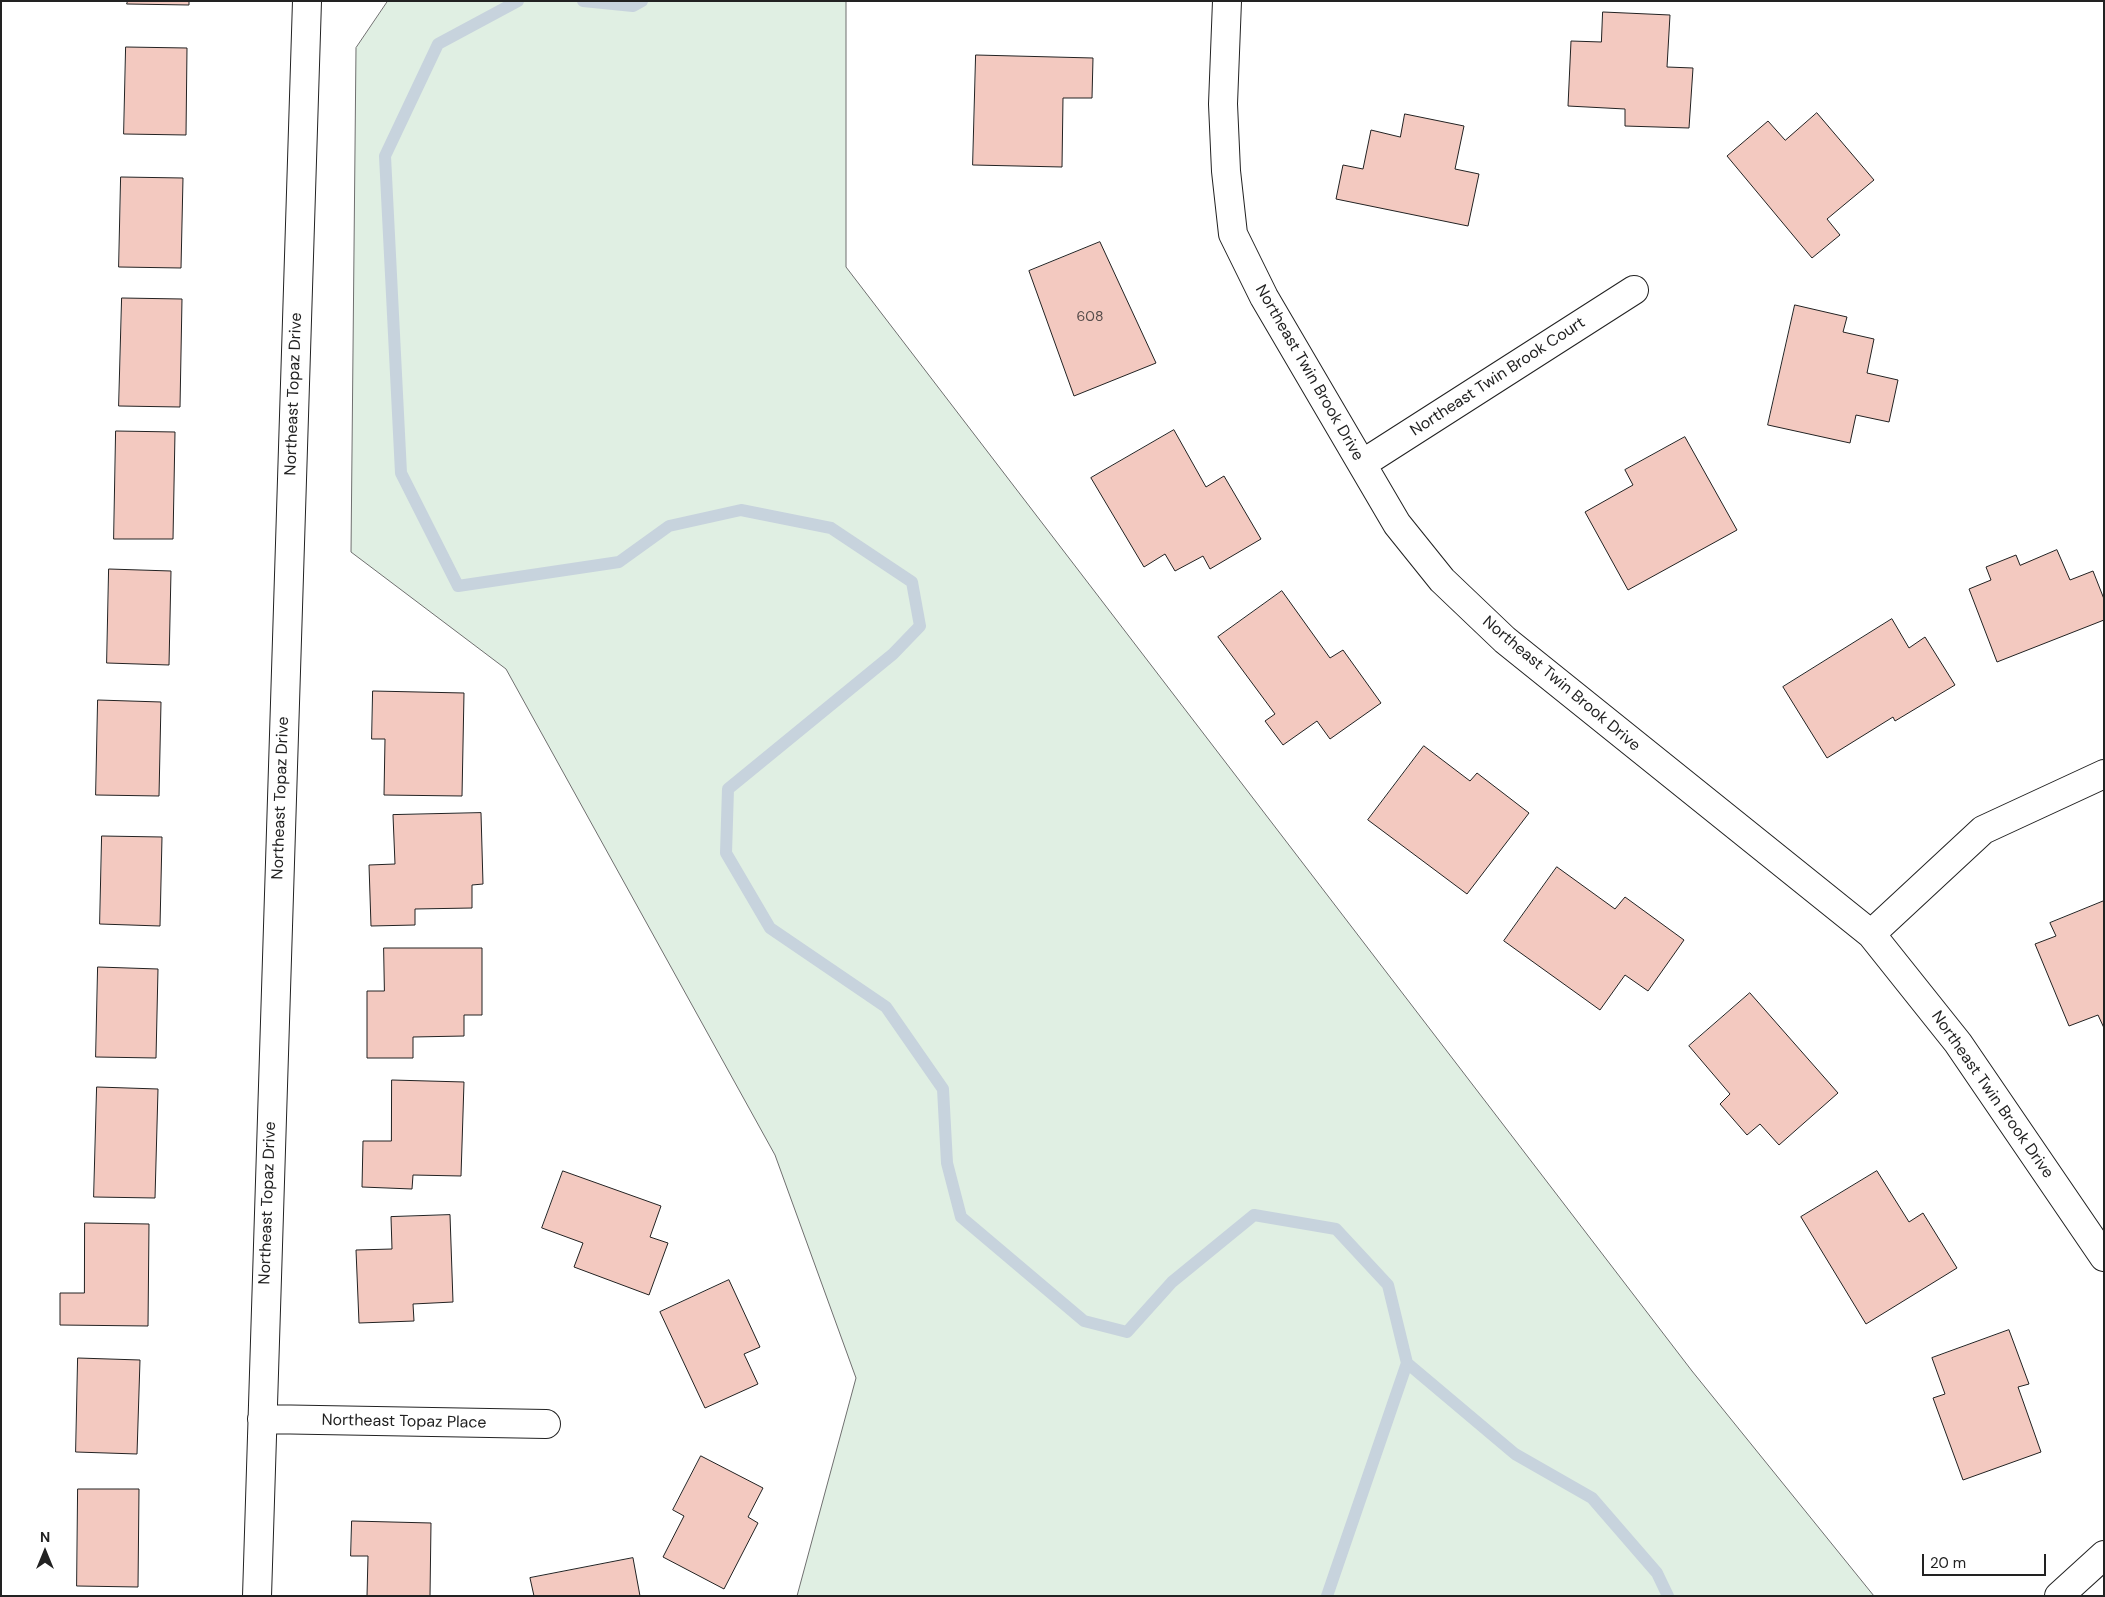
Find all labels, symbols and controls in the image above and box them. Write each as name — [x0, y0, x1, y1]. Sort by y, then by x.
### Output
street label: Northeast Twin Brook Drive — [1251, 282, 1367, 464]
house number: 608 — [1077, 309, 1103, 325]
street label: Northeast Topaz Drive — [282, 312, 306, 476]
street label: Northeast Twin Brook Court — [1407, 313, 1589, 441]
street label: Northeast Twin Brook Drive — [1478, 612, 1644, 756]
street label: Northeast Topaz Drive — [269, 716, 293, 880]
street label: Northeast Twin Brook Drive — [1927, 1008, 2057, 1182]
street label: Northeast Topaz Drive — [256, 1121, 280, 1285]
street label: Northeast Topaz Place — [321, 1411, 487, 1433]
north arrow — [20, 1527, 70, 1577]
text: N — [40, 1528, 50, 1546]
scale bar — [1925, 1544, 2049, 1576]
text: 20 m — [1930, 1553, 1966, 1573]

